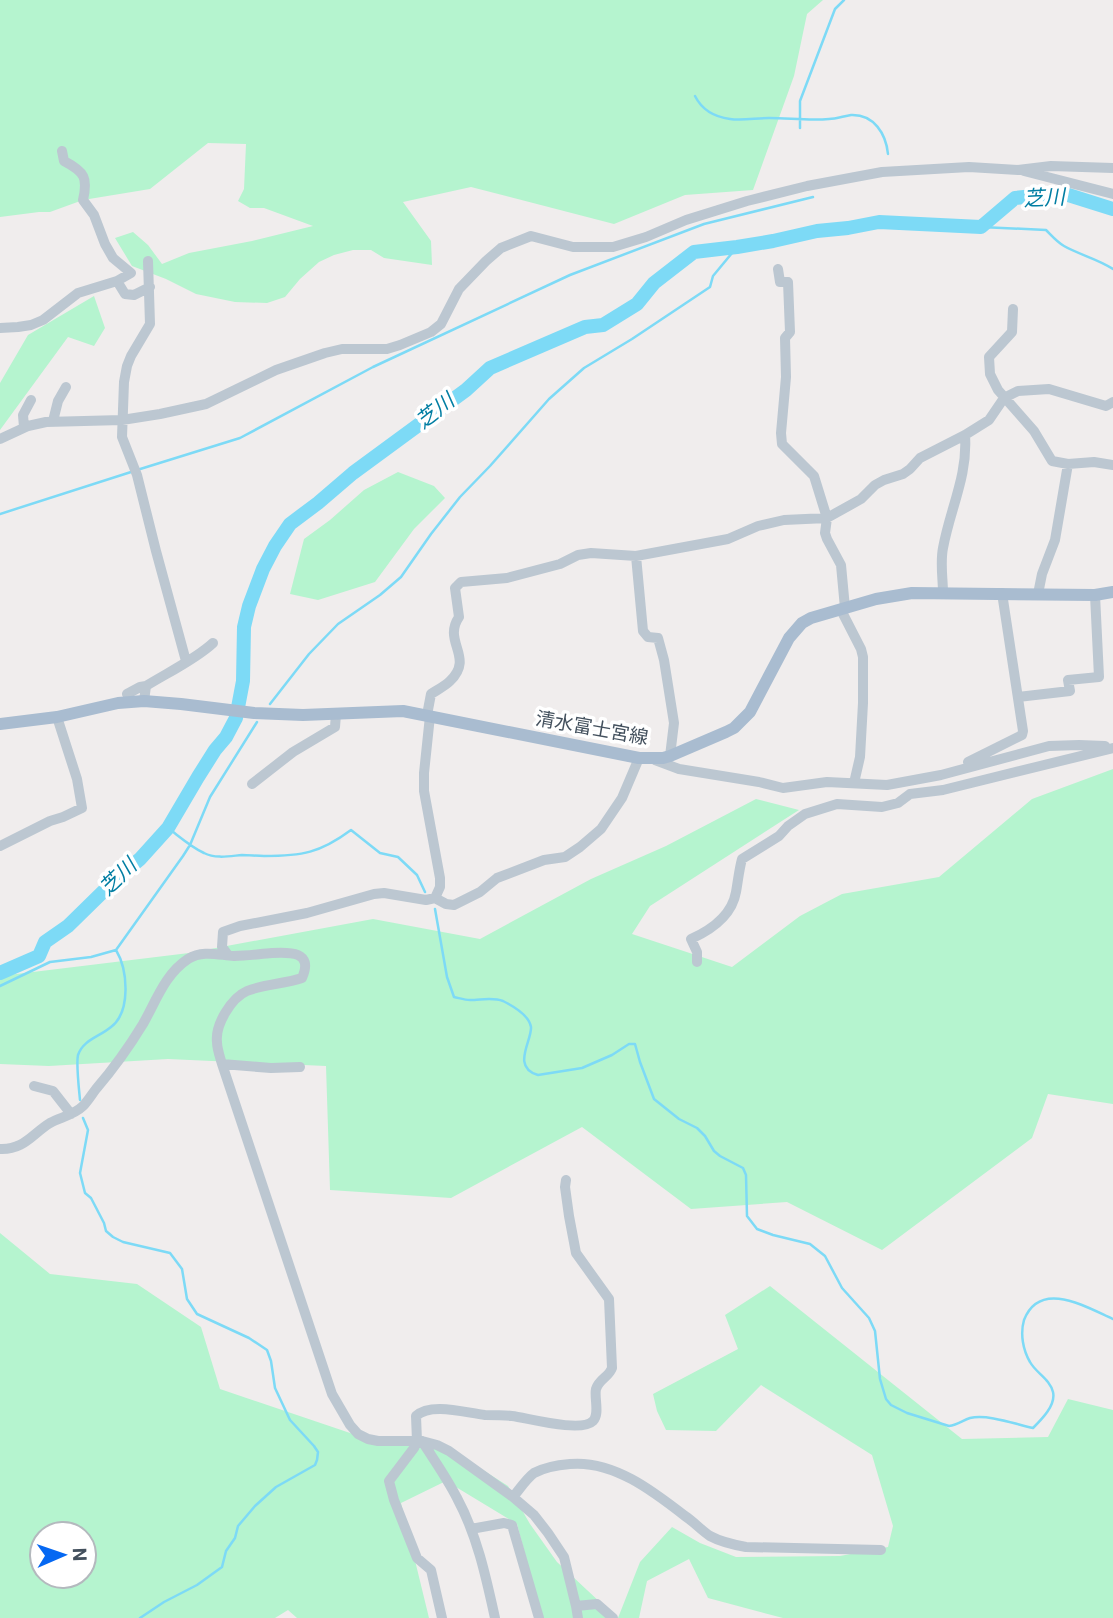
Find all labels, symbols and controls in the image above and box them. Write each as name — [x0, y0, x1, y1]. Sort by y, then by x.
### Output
water label: 芝川 — [1022, 185, 1068, 211]
water label: 芝川 — [411, 387, 461, 433]
street label: 清水富士宮線 — [534, 707, 650, 749]
water label: 芝川 — [95, 852, 143, 900]
north arrow — [28, 1520, 98, 1590]
text: N — [68, 1547, 91, 1562]

